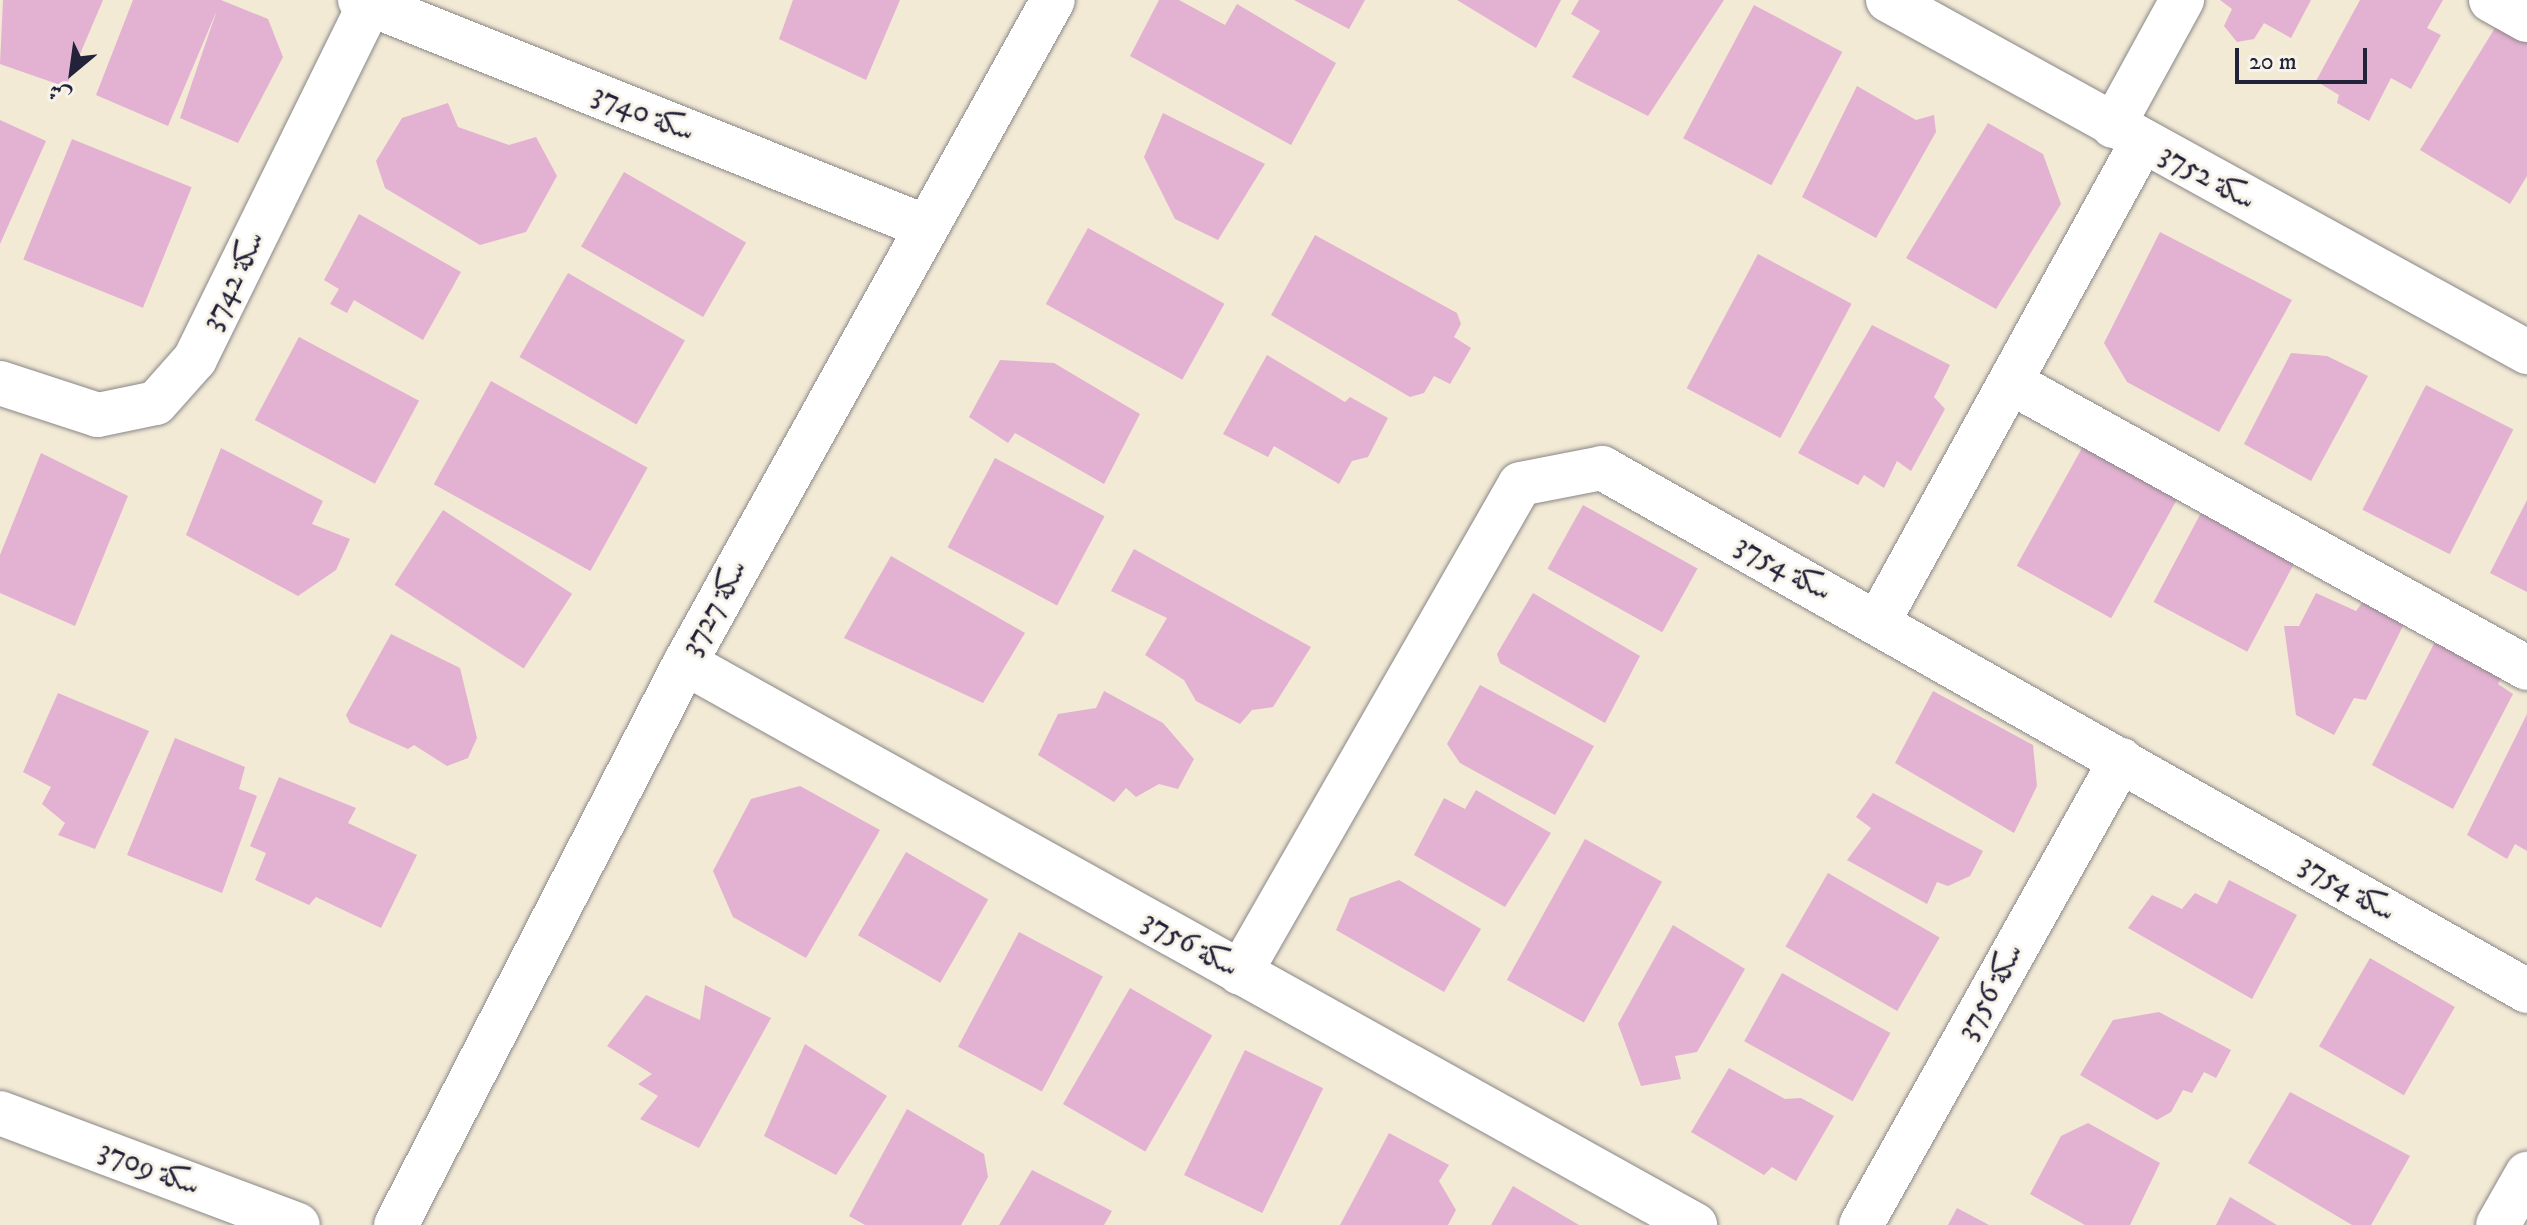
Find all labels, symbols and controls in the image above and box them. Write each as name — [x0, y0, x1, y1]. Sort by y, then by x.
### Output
north arrow — [32, 32, 112, 112]
scale bar — [2239, 32, 2371, 82]
text: 20 m — [2249, 47, 2297, 77]
text: ش — [44, 76, 76, 111]
street label: سكة 3740 — [586, 77, 700, 151]
street label: سكة 3752 — [2153, 137, 2261, 219]
street label: سكة 3742 — [195, 225, 273, 337]
street label: سكة 3754 — [1728, 528, 1838, 610]
street label: سكة 3727 — [674, 554, 756, 662]
street label: سكة 3754 — [2293, 847, 2401, 931]
street label: سكة 3756 — [1135, 904, 1245, 986]
street label: سكة 3756 — [1950, 937, 2032, 1047]
street label: سكة 3709 — [93, 1133, 205, 1205]

